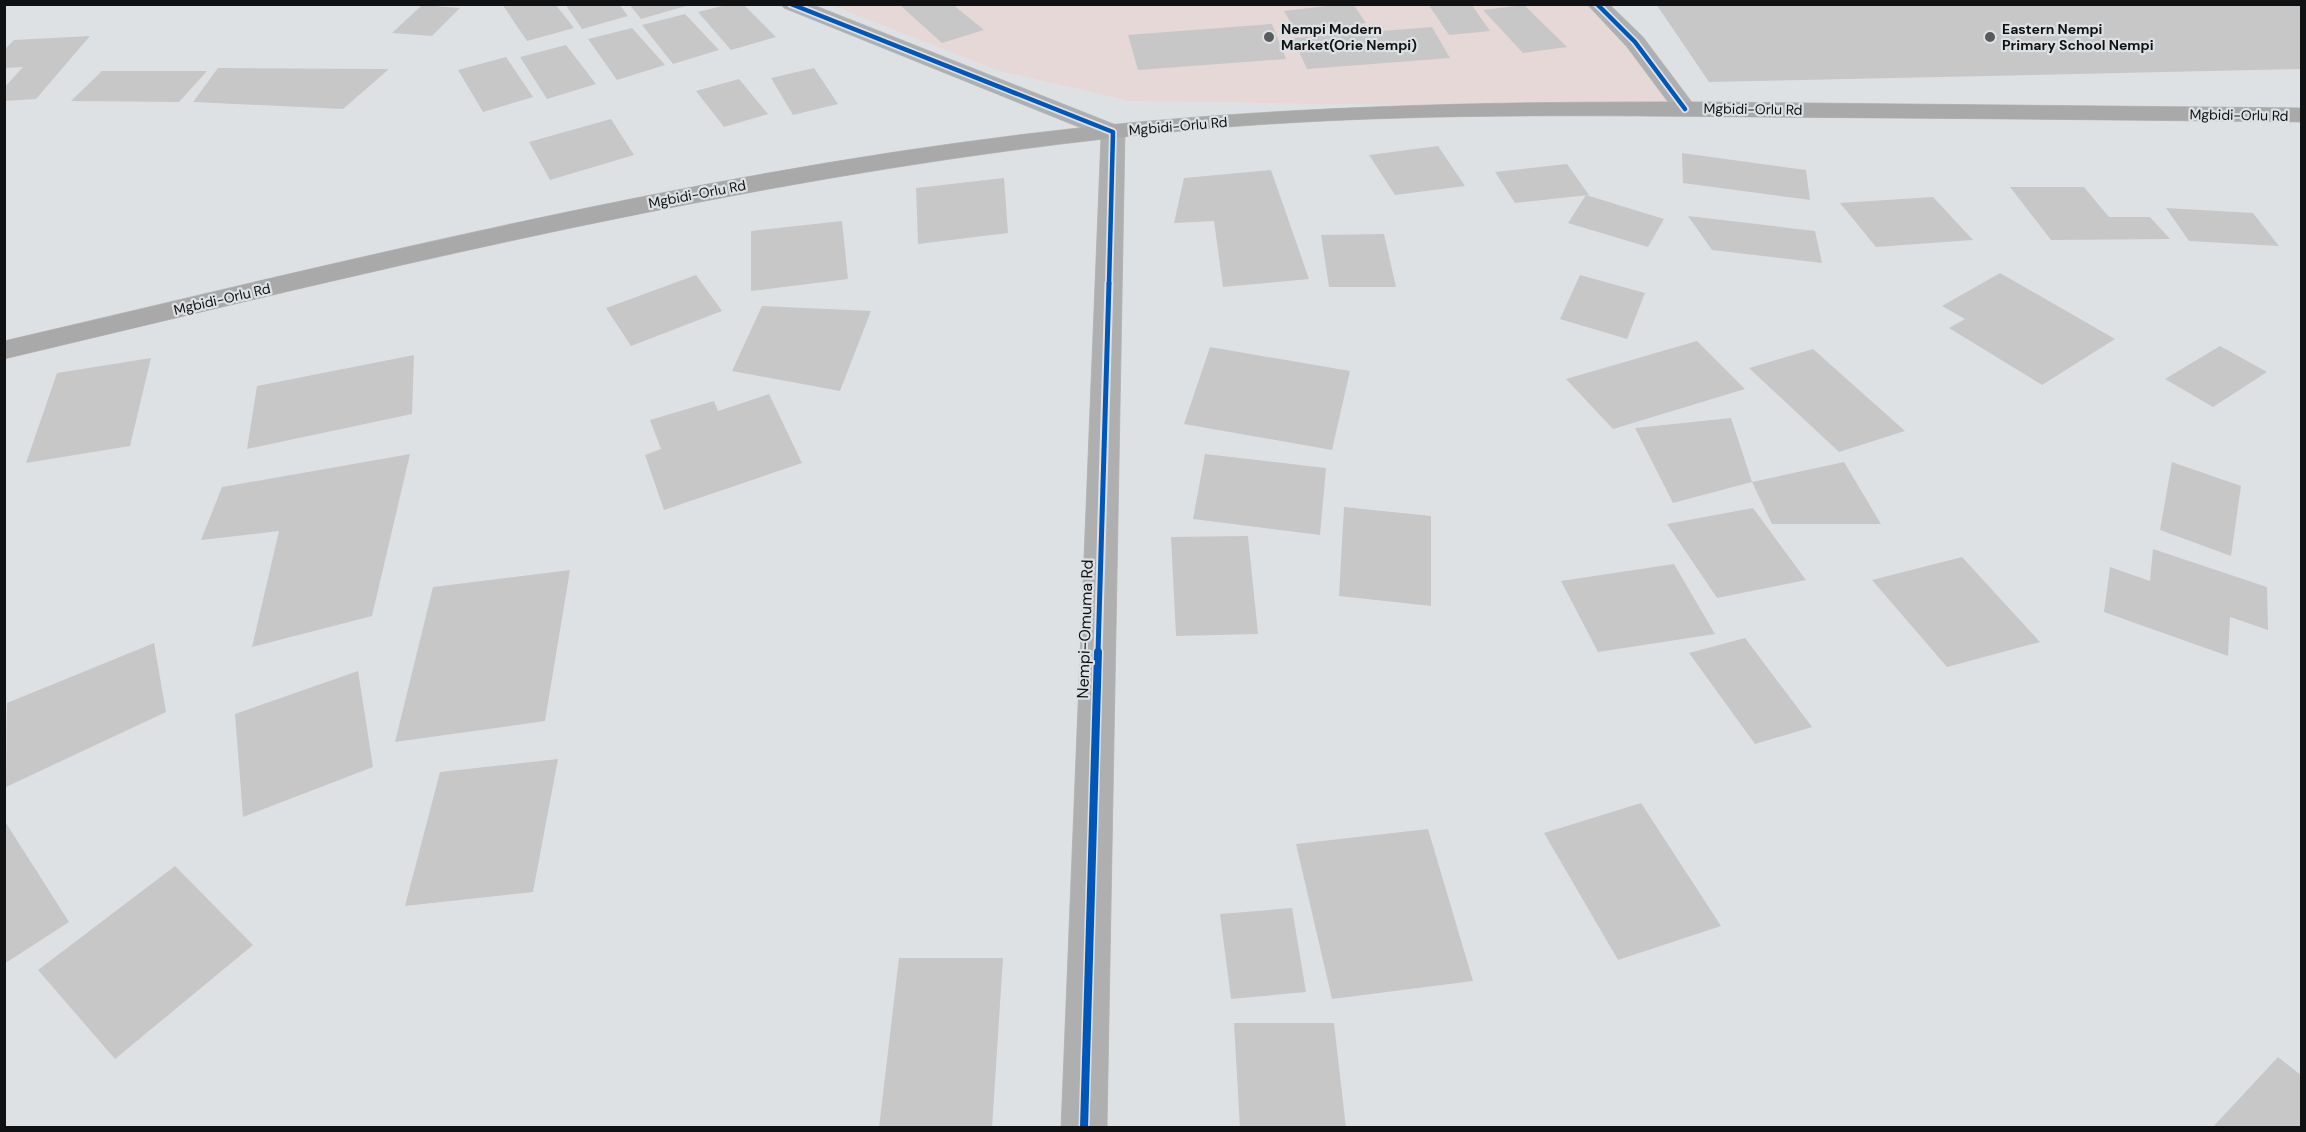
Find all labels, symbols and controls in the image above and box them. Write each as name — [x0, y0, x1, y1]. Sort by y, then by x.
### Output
place label: Nempi Modern Market(Orie Nempi) — [1281, 20, 1417, 54]
place label: Eastern Nempi Primary School Nempi — [2002, 20, 2154, 54]
marker: Nempi Modern Market(Orie Nempi) — [1262, 30, 1276, 44]
marker: Eastern Nempi Primary School Nempi — [1983, 30, 1997, 44]
street label: Mgbidi-Orlu Rd — [1703, 99, 1803, 119]
street label: Mgbidi-Orlu Rd — [2189, 105, 2289, 125]
street label: Mgbidi-Orlu Rd — [1128, 113, 1228, 139]
street label: Mgbidi-Orlu Rd — [647, 176, 747, 212]
street label: Mgbidi-Orlu Rd — [172, 279, 272, 319]
street label: Nempi-Omuma Rd — [1072, 559, 1098, 699]

